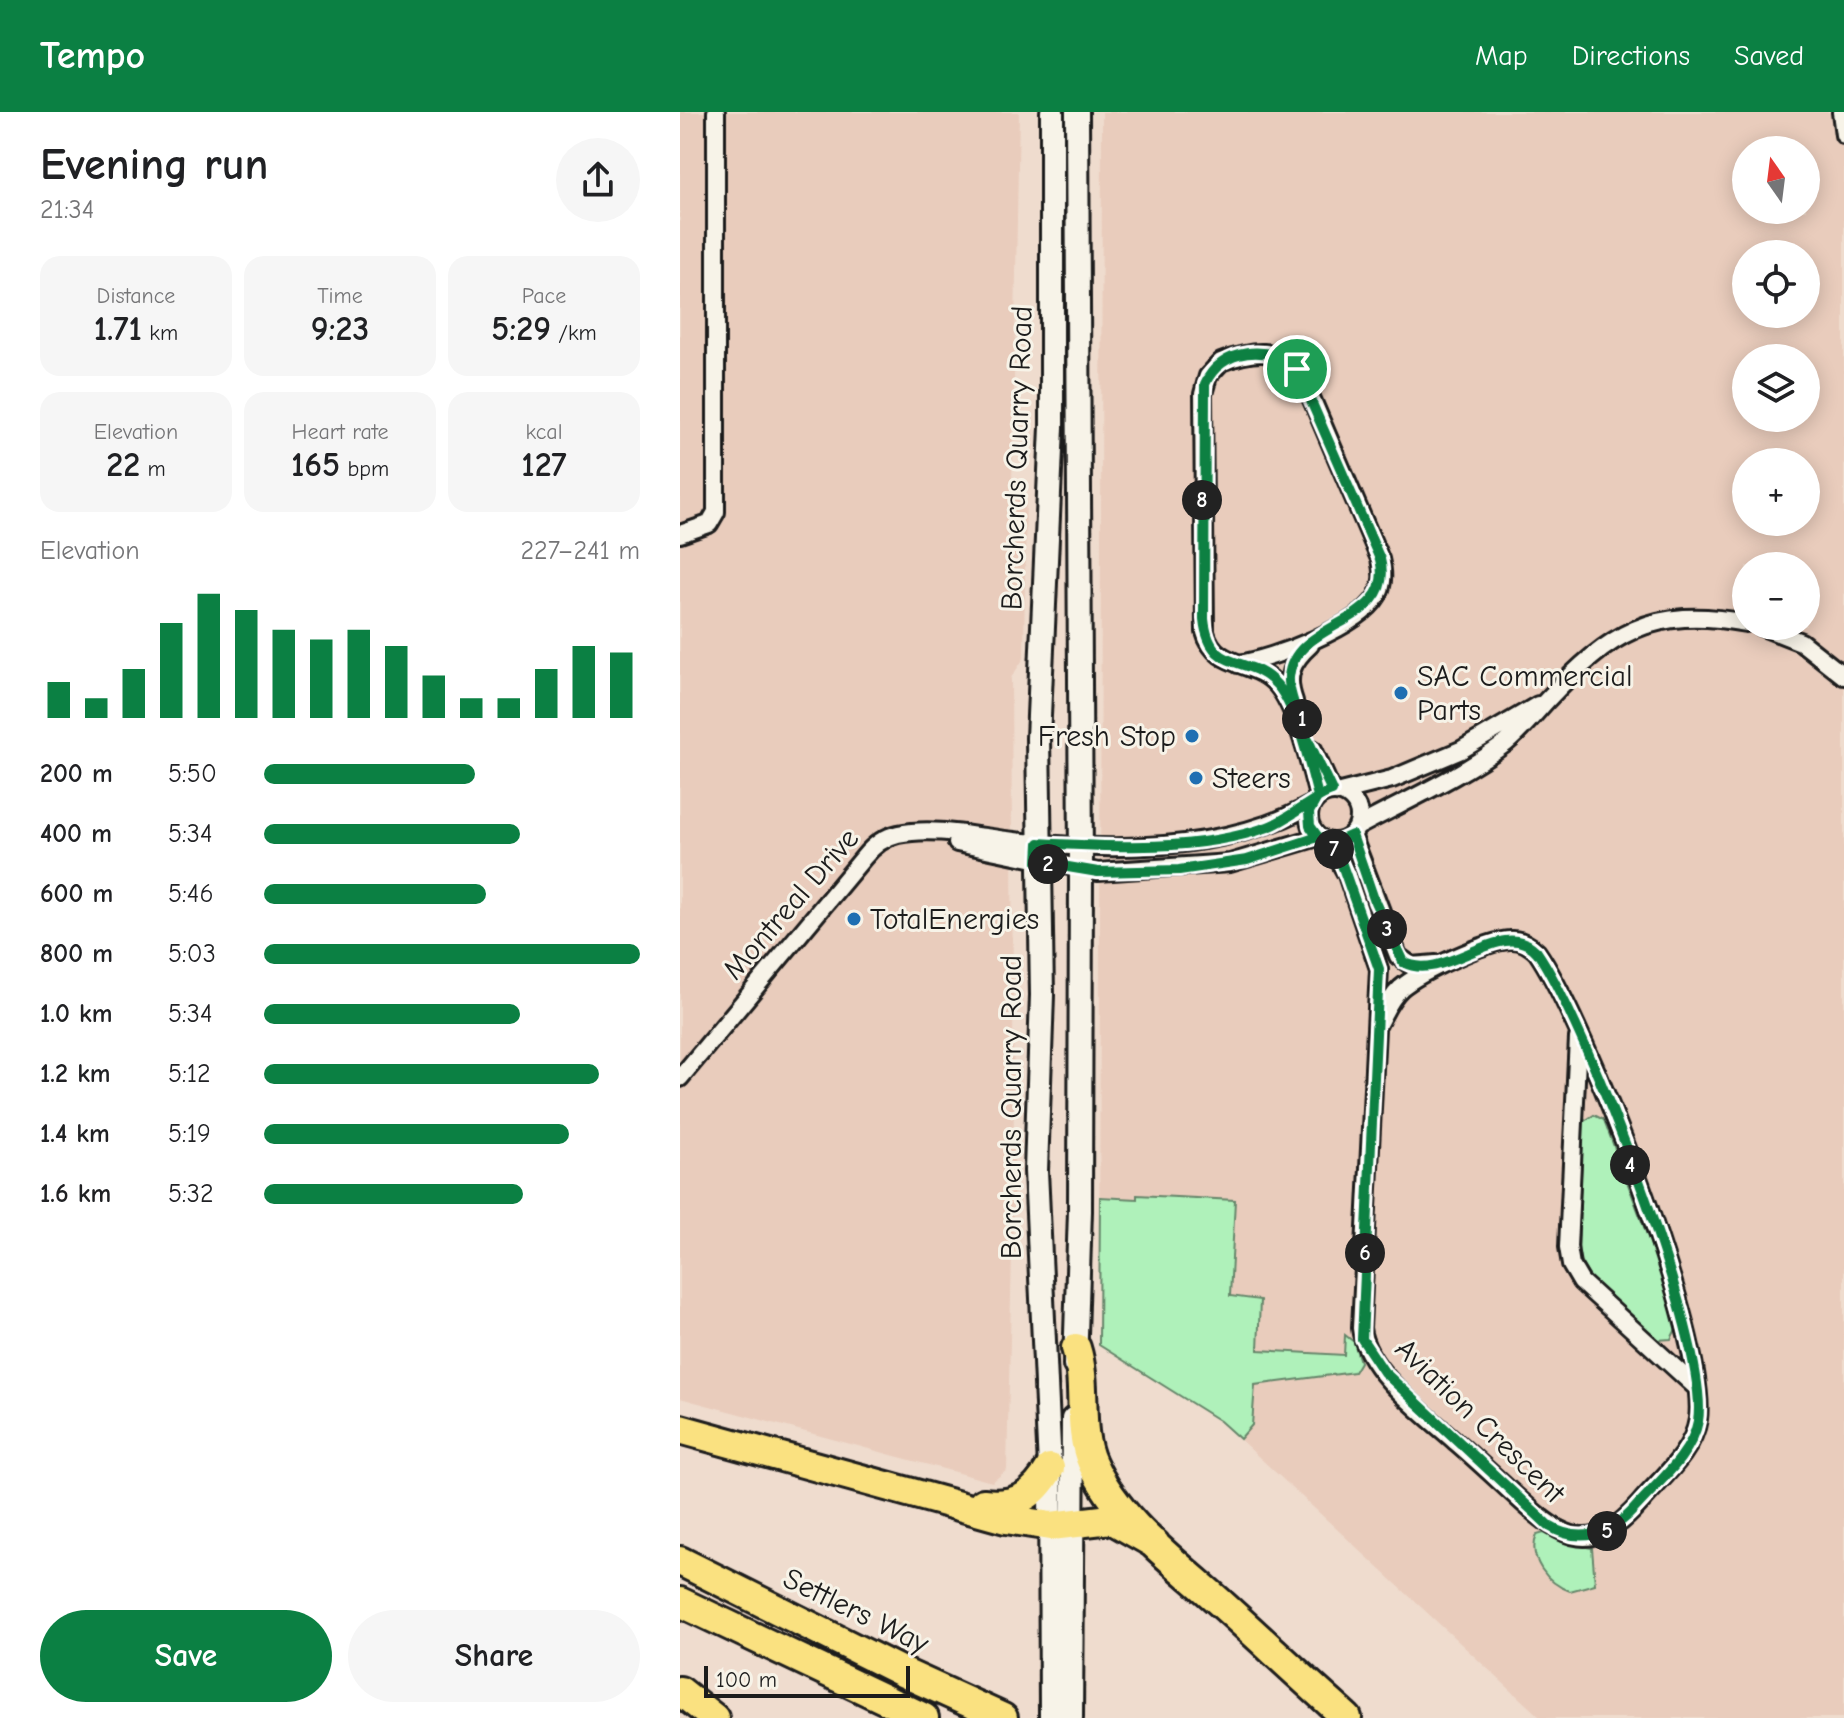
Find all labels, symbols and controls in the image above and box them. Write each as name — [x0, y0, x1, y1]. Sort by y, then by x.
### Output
text: Tempo — [40, 34, 145, 78]
text: Map — [1475, 40, 1528, 72]
text: Directions — [1572, 40, 1690, 72]
text: Saved — [1734, 40, 1804, 72]
north arrow — [1732, 136, 1820, 224]
map controls — [1732, 136, 1820, 640]
button: share — [556, 138, 640, 222]
text: Evening run — [40, 139, 268, 190]
text: 21:34 — [40, 195, 94, 225]
button: locate — [1732, 240, 1820, 328]
text: Distance — [97, 283, 175, 309]
text: Time — [317, 283, 363, 309]
text: Pace — [522, 283, 566, 309]
street label: Borcherds Quarry Road — [994, 305, 1040, 611]
text: 1.71 — [94, 309, 142, 349]
text: 9:23 — [311, 309, 369, 349]
text: 5:29 — [491, 309, 551, 349]
text: km — [142, 320, 178, 346]
text: /km — [551, 320, 597, 346]
pin — [1263, 335, 1331, 403]
button: layers — [1732, 344, 1820, 432]
icon: arrive — [1275, 347, 1319, 391]
text: Elevation — [94, 419, 178, 445]
text: Heart rate — [292, 419, 389, 445]
text: kcal — [526, 419, 562, 445]
text: 22 — [106, 445, 140, 485]
text: 165 — [291, 445, 340, 485]
text: 127 — [521, 445, 567, 485]
button: + — [1732, 448, 1820, 536]
text: m — [140, 456, 166, 482]
text: bpm — [340, 456, 389, 482]
pin: 8 — [1182, 480, 1222, 520]
text: 8 — [1196, 487, 1208, 513]
text: Elevation — [40, 536, 140, 566]
text: 227–241 m — [521, 536, 640, 566]
button: − — [1732, 552, 1820, 640]
place label: SAC Commercial Parts — [1417, 659, 1633, 728]
marker: SAC Commercial Parts — [1392, 684, 1410, 702]
pin: 1 — [1282, 699, 1322, 739]
text: 1 — [1298, 706, 1306, 732]
place label: Fresh Stop — [1038, 719, 1176, 754]
marker: Fresh Stop — [1183, 727, 1201, 745]
text: 200 m — [40, 759, 113, 789]
text: 5:50 — [168, 759, 217, 789]
place label: Steers — [1212, 761, 1291, 796]
marker: Steers — [1187, 769, 1205, 787]
text: 400 m — [40, 819, 112, 849]
text: 5:34 — [168, 819, 213, 849]
street label: Montreal Drive — [716, 821, 866, 987]
pin: 7 — [1314, 829, 1354, 869]
text: 7 — [1329, 836, 1339, 862]
pin: 2 — [1028, 844, 1068, 884]
text: 2 — [1043, 851, 1053, 877]
text: 600 m — [40, 879, 113, 909]
text: 5:46 — [168, 879, 213, 909]
place label: TotalEnergies — [870, 902, 1039, 937]
pin: 3 — [1367, 909, 1407, 949]
marker: TotalEnergies — [845, 910, 863, 928]
text: 3 — [1382, 916, 1392, 942]
text: 800 m — [40, 939, 113, 969]
text: 5:03 — [168, 939, 216, 969]
street label: Borcherds Quarry Road — [994, 955, 1029, 1259]
text: 1.0 km — [40, 999, 112, 1029]
text: 5:34 — [168, 999, 213, 1029]
text: 1.2 km — [40, 1059, 111, 1089]
text: 5:12 — [168, 1059, 211, 1089]
text: 1.4 km — [40, 1119, 110, 1149]
text: 5:19 — [168, 1119, 211, 1149]
pin: 4 — [1610, 1145, 1650, 1185]
text: 4 — [1625, 1152, 1635, 1178]
text: 1.6 km — [40, 1179, 111, 1209]
text: 5:32 — [168, 1179, 214, 1209]
pin: 6 — [1345, 1233, 1385, 1273]
text: 6 — [1359, 1240, 1371, 1266]
street label: Aviation Crescent — [1388, 1331, 1573, 1512]
pin: 5 — [1587, 1511, 1627, 1551]
text: 5 — [1601, 1518, 1613, 1544]
street label: Settlers Way — [777, 1561, 935, 1662]
button: Save — [40, 1610, 332, 1702]
button: Share — [348, 1610, 640, 1702]
scale bar — [704, 1662, 910, 1698]
text: 100 m — [716, 1667, 777, 1693]

